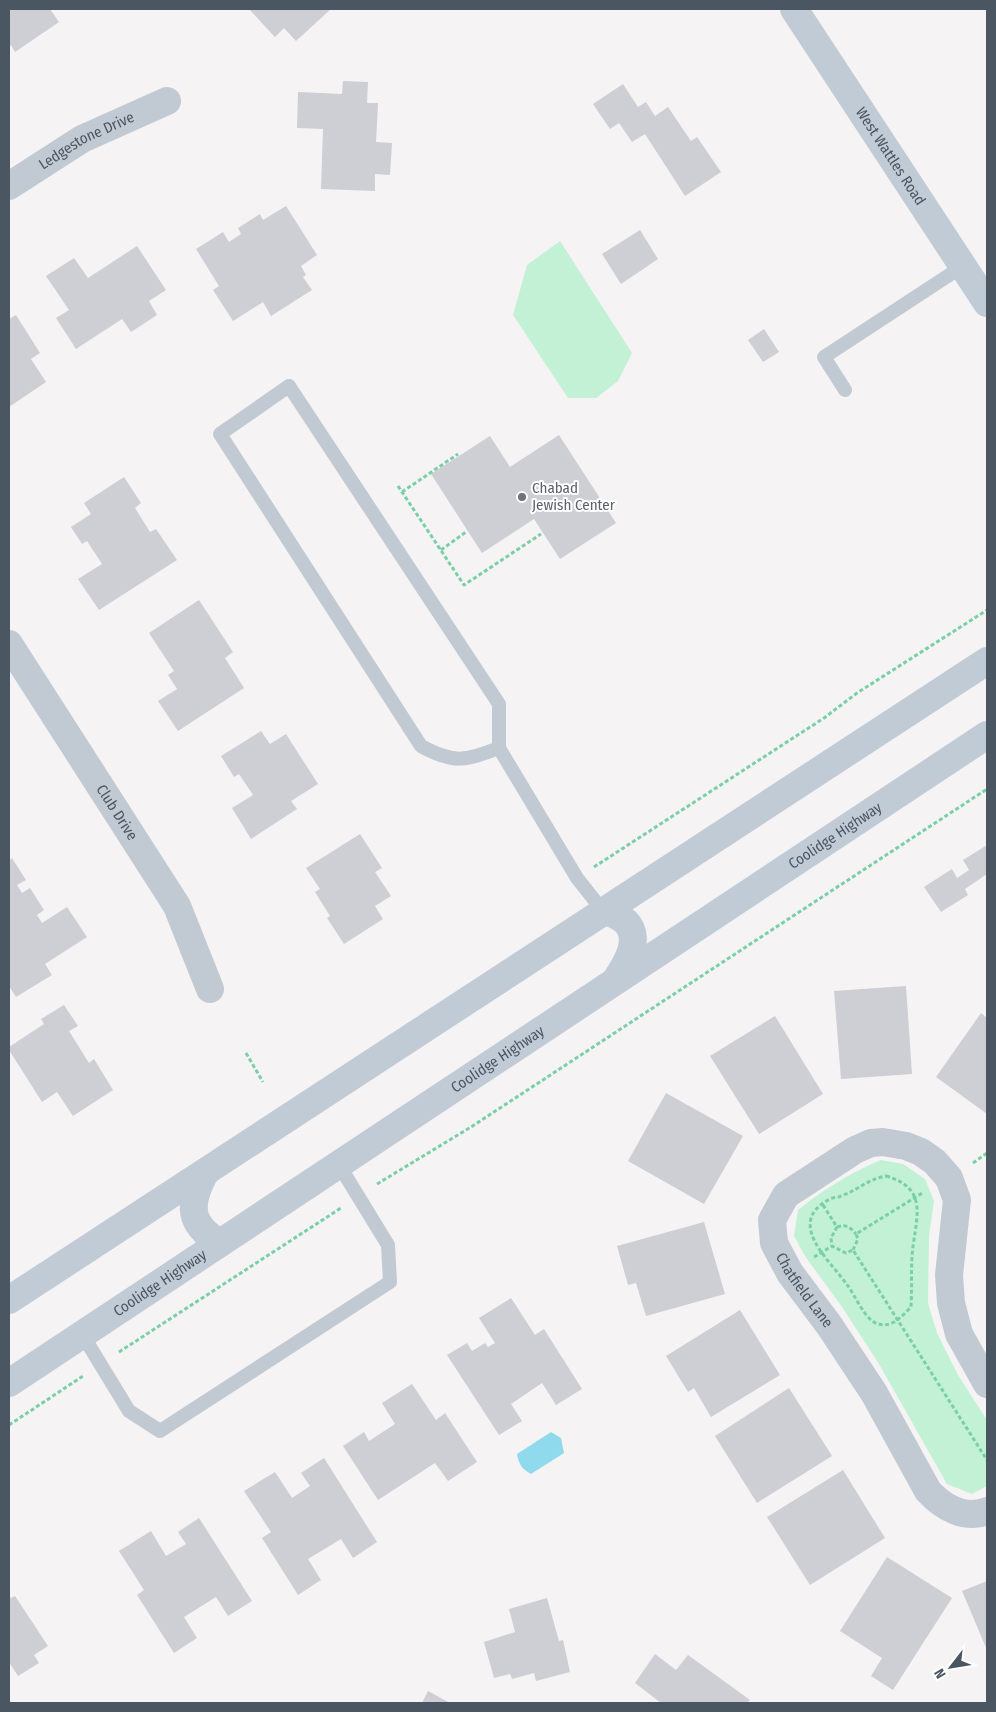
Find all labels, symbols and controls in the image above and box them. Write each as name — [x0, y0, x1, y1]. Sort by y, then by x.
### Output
street label: West Wattles Road — [852, 104, 929, 209]
street label: Ledgestone Drive — [35, 108, 137, 173]
place label: Chabad Jewish Center — [532, 479, 616, 514]
marker: Chabad Jewish Center — [516, 491, 528, 503]
street label: Club Drive — [92, 781, 141, 844]
street label: Coolidge Highway — [785, 798, 885, 873]
street label: Coolidge Highway — [448, 1022, 548, 1097]
street label: Coolidge Highway — [110, 1246, 210, 1320]
street label: Chatfield Lane — [772, 1250, 837, 1331]
north arrow — [926, 1642, 976, 1692]
text: N — [931, 1665, 950, 1681]

